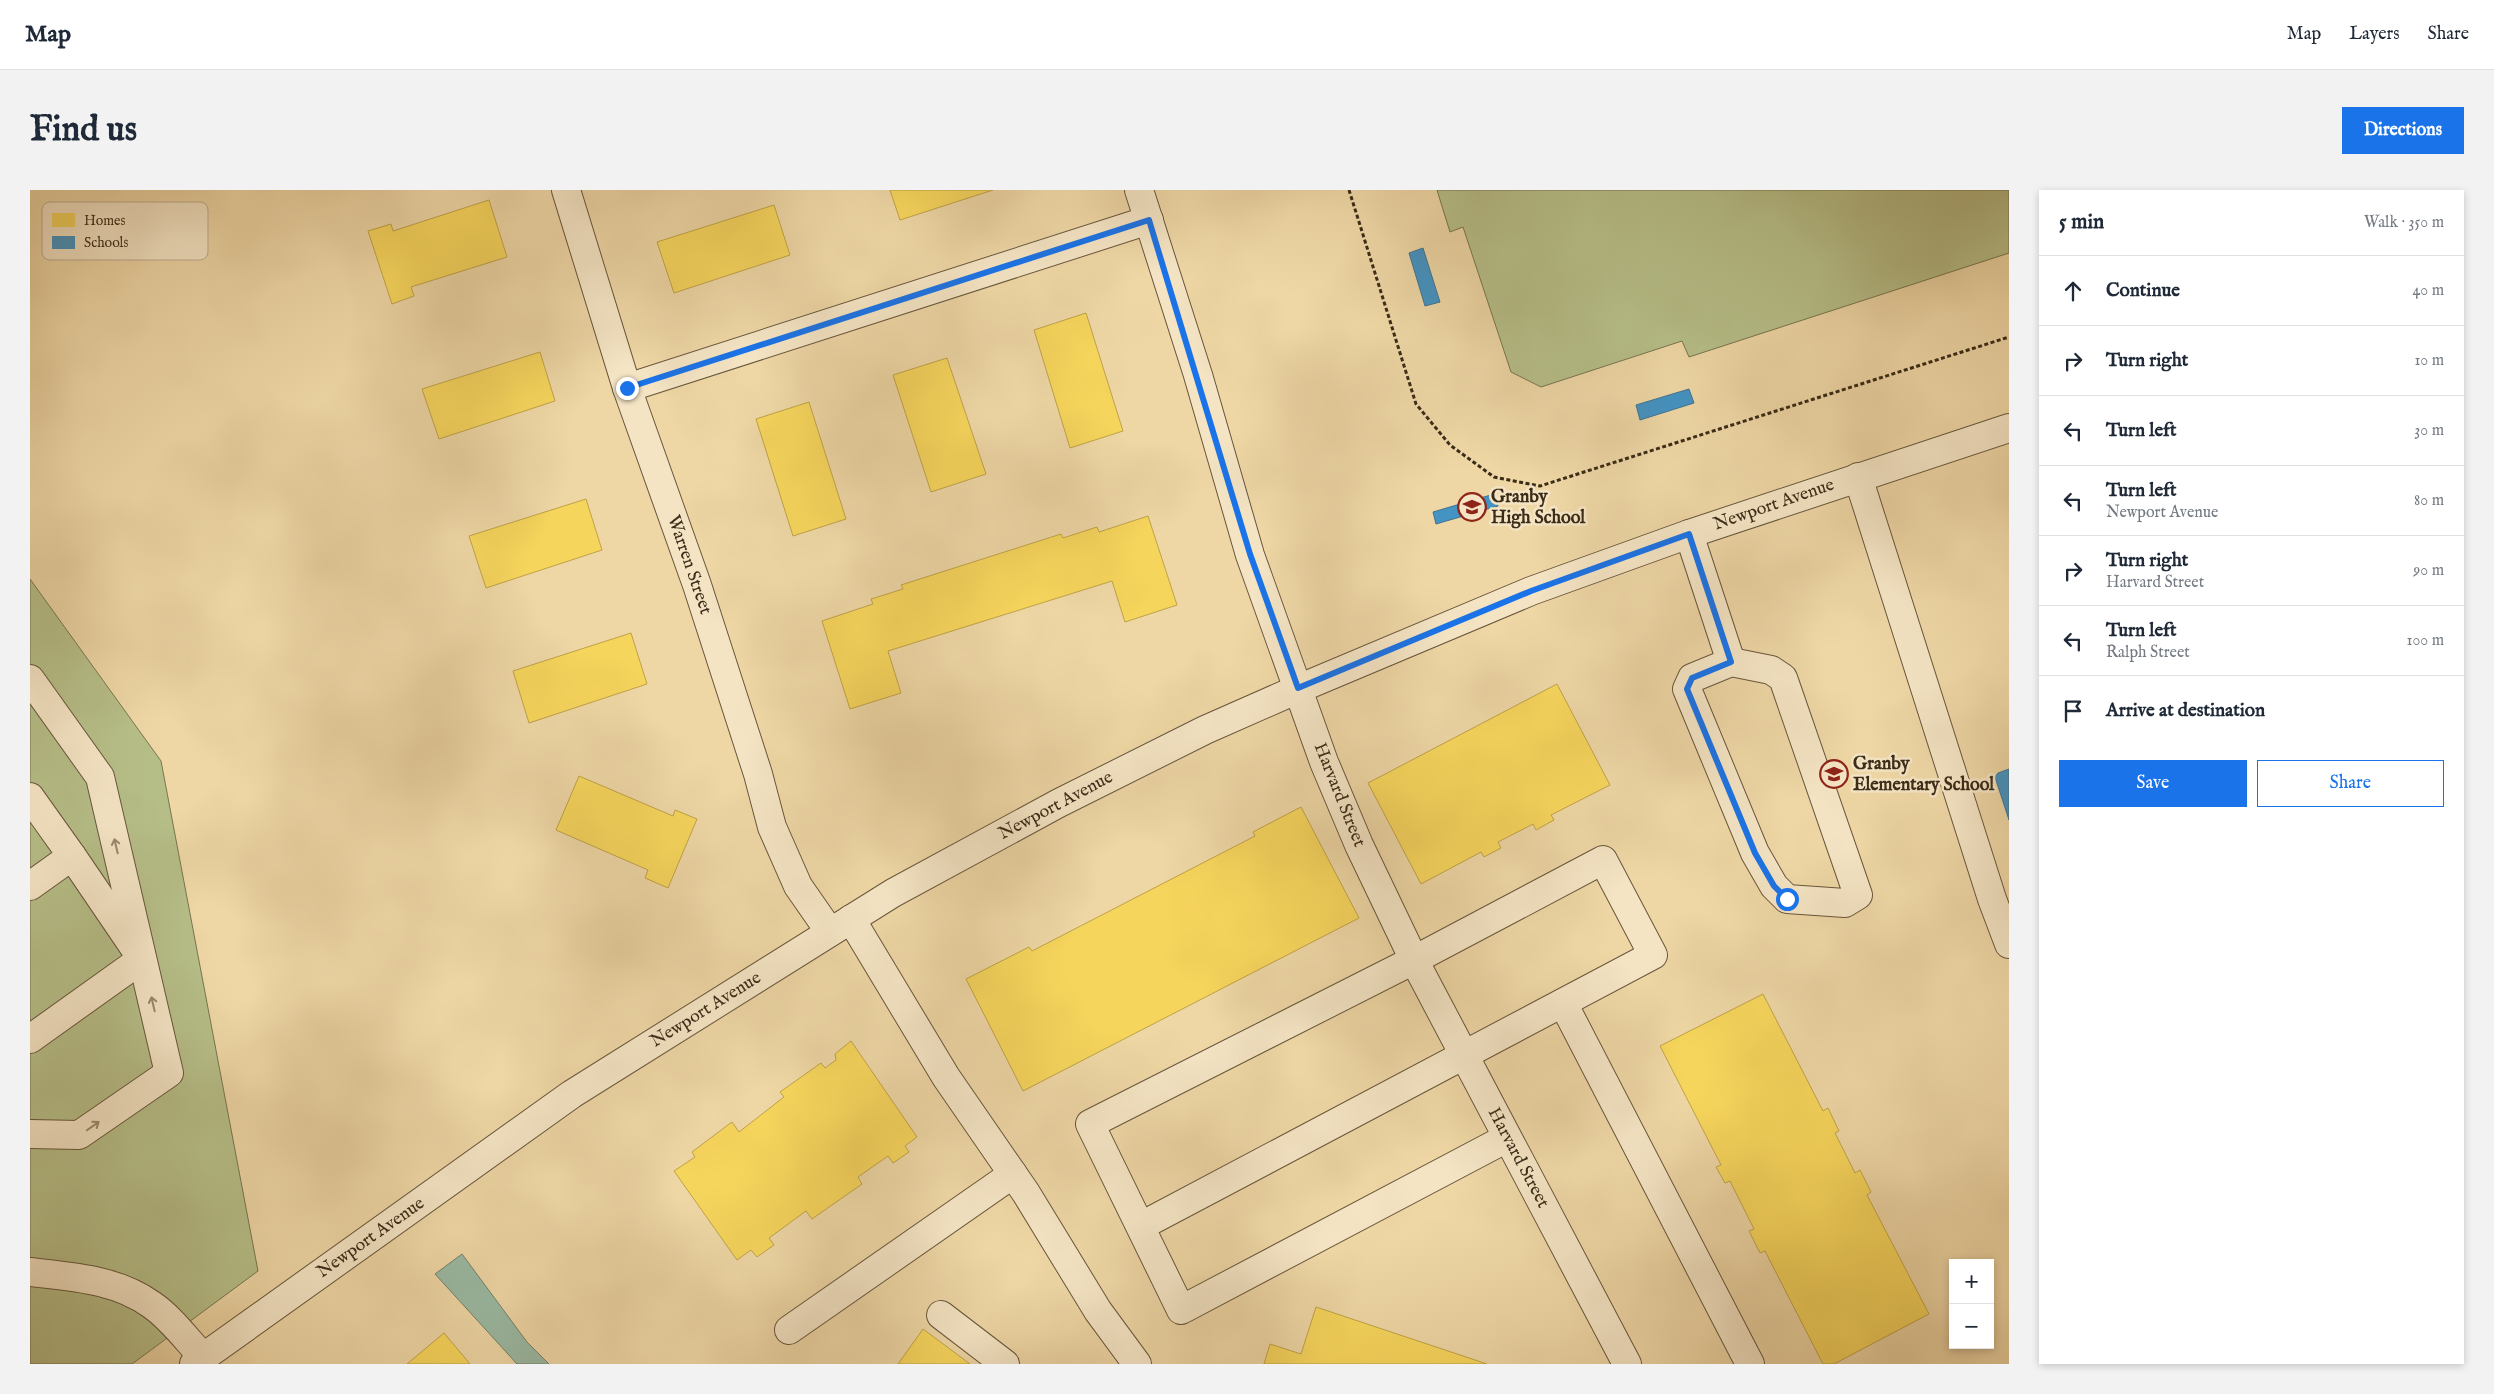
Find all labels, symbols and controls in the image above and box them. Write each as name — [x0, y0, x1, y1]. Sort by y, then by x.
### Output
text: Map — [25, 19, 71, 50]
text: Map — [2287, 23, 2321, 46]
text: Layers — [2349, 23, 2400, 46]
text: Share — [2428, 23, 2469, 46]
button: Directions — [2342, 107, 2464, 154]
text: Find us — [30, 108, 137, 153]
legend — [42, 202, 208, 260]
text: 5 min — [2059, 209, 2104, 236]
text: Homes — [84, 212, 126, 230]
text: Walk · 350 m — [2364, 213, 2444, 233]
text: Schools — [84, 234, 128, 252]
icon: ahead — [2059, 277, 2087, 305]
text: Continue — [2106, 279, 2180, 303]
text: 40 m — [2412, 281, 2444, 301]
icon: right — [2059, 347, 2087, 375]
text: Turn right — [2106, 349, 2188, 373]
text: 10 m — [2414, 351, 2444, 371]
route end — [616, 377, 639, 400]
icon: left — [2059, 417, 2087, 445]
text: Turn left — [2106, 419, 2177, 443]
text: 30 m — [2414, 421, 2444, 441]
street label: Newport Avenue — [1711, 474, 1837, 536]
text: Turn left — [2106, 479, 2177, 503]
place label: Granby High School — [1491, 486, 1586, 530]
icon: left — [2059, 487, 2087, 515]
text: 80 m — [2414, 491, 2444, 511]
school or university icon: Granby High School — [1457, 492, 1487, 522]
text: Newport Avenue — [2106, 503, 2218, 523]
street label: Warren Street — [661, 512, 717, 618]
text: Turn right — [2106, 549, 2188, 573]
icon: right — [2059, 557, 2087, 585]
text: 90 m — [2413, 561, 2444, 581]
text: Harvard Street — [2106, 573, 2204, 593]
text: Turn left — [2106, 619, 2177, 643]
icon: left — [2059, 627, 2087, 655]
text: 100 m — [2407, 631, 2444, 651]
text: Ralph Street — [2106, 643, 2190, 663]
icon: arrive — [2059, 697, 2087, 725]
text: Arrive at destination — [2106, 699, 2265, 723]
street label: Harvard Street — [1308, 740, 1370, 850]
place label: Granby Elementary School — [1853, 753, 1995, 797]
school or university icon: Granby Elementary School — [1819, 759, 1849, 789]
button: Save — [2059, 760, 2247, 807]
button: Share — [2257, 760, 2444, 807]
street label: Newport Avenue — [995, 766, 1117, 846]
one-way arrow — [111, 839, 120, 855]
route start — [1776, 888, 1799, 911]
street label: Newport Avenue — [646, 967, 766, 1053]
one-way arrow — [148, 997, 157, 1013]
street label: Harvard Street — [1482, 1104, 1554, 1212]
one-way arrow — [86, 1120, 99, 1131]
street label: Newport Avenue — [313, 1192, 429, 1284]
map controls — [1949, 1259, 1994, 1349]
button: + — [1949, 1259, 1994, 1304]
button: − — [1949, 1304, 1994, 1349]

